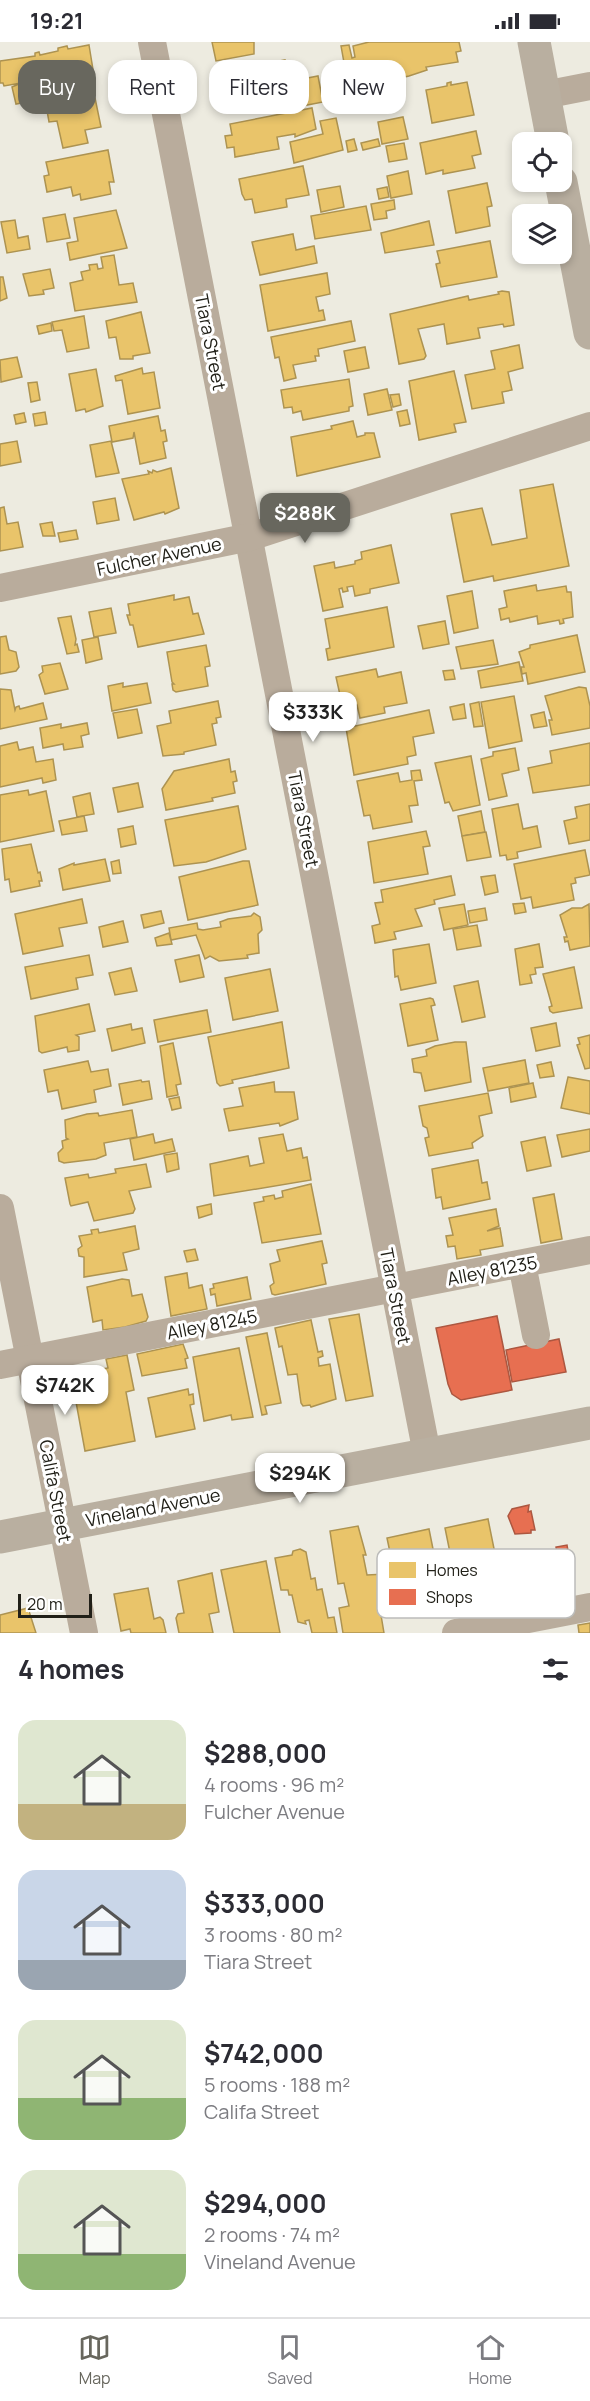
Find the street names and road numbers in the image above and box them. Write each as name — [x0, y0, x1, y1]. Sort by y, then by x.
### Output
street label: Tiara Street — [190, 292, 232, 392]
street label: Fulcher Avenue — [94, 531, 224, 581]
street label: Tiara Street — [283, 769, 325, 869]
street label: Tiara Street — [375, 1246, 417, 1346]
street label: Alley 81235 — [445, 1250, 539, 1290]
street label: Alley 81245 — [165, 1303, 259, 1345]
street label: Califa Street — [34, 1438, 78, 1544]
street label: Vineland Avenue — [84, 1482, 222, 1532]

